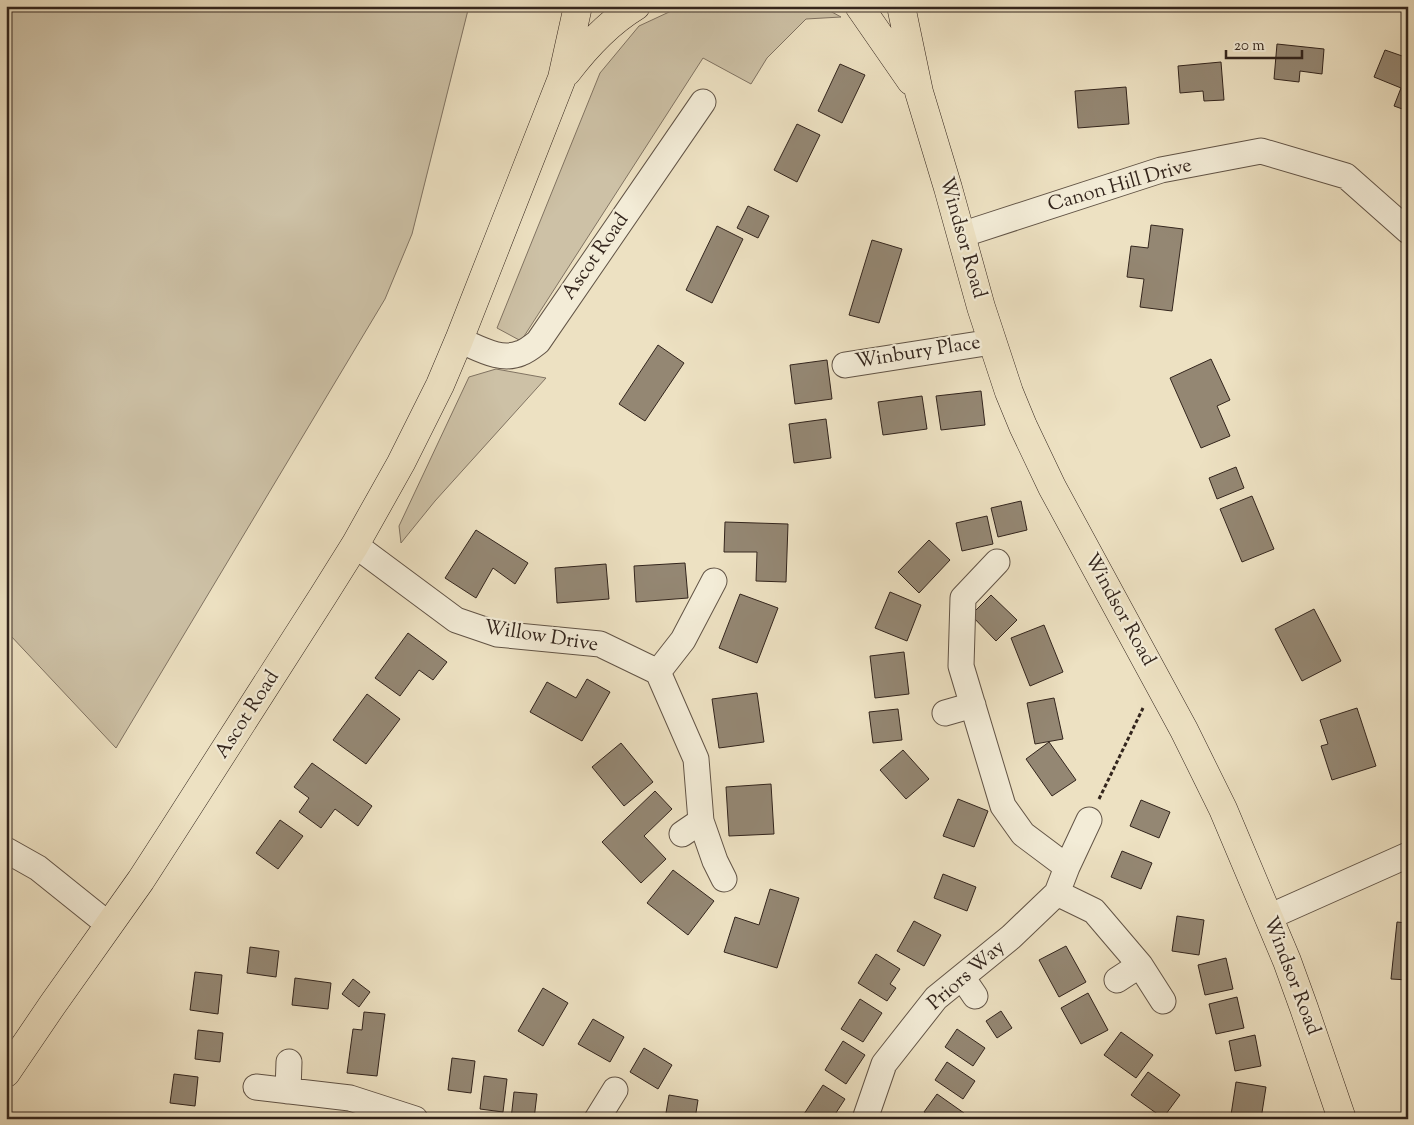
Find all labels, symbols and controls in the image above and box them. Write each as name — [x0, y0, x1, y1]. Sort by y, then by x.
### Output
scale bar — [1226, 28, 1303, 60]
text: 20 m — [1234, 36, 1265, 57]
street label: Canon Hill Drive — [1045, 152, 1195, 220]
street label: Windsor Road — [931, 174, 993, 302]
street label: Ascot Road — [555, 208, 637, 306]
street label: Winbury Place — [853, 329, 983, 377]
street label: Windsor Road — [1076, 548, 1162, 672]
street label: Willow Drive — [482, 614, 600, 660]
street label: Ascot Road — [209, 665, 287, 765]
street label: Windsor Road — [1255, 912, 1327, 1040]
street label: Priors Way — [922, 934, 1012, 1018]

